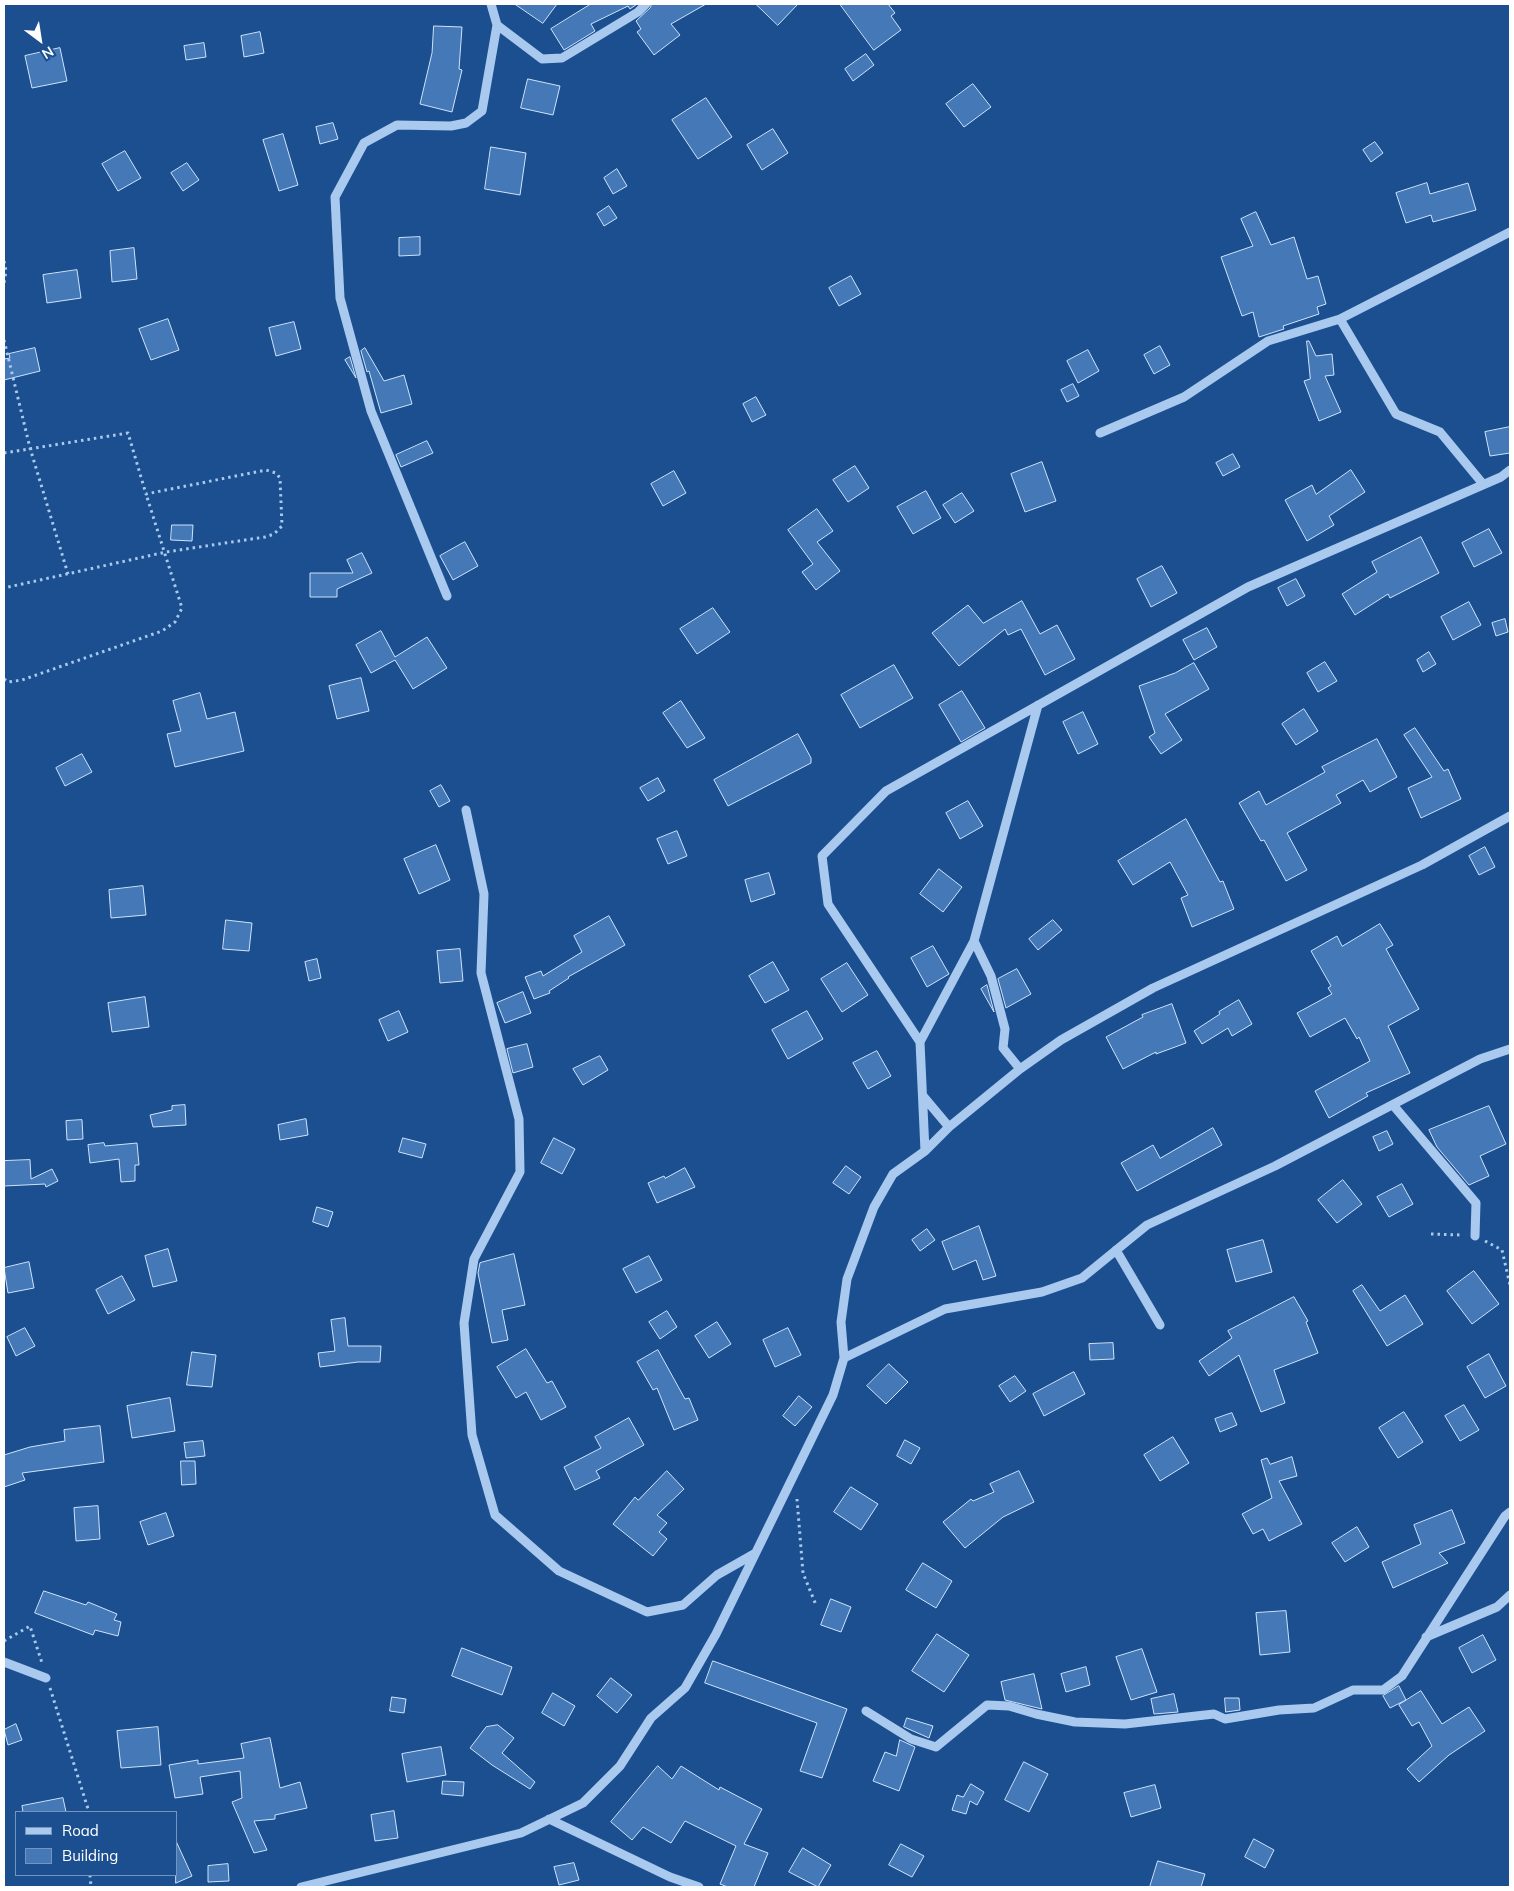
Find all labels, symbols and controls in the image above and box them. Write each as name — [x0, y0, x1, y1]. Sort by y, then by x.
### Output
north arrow — [15, 15, 65, 65]
text: N — [39, 42, 57, 63]
legend — [15, 1811, 178, 1876]
text: Road — [62, 1821, 99, 1840]
text: Building — [62, 1846, 118, 1865]

